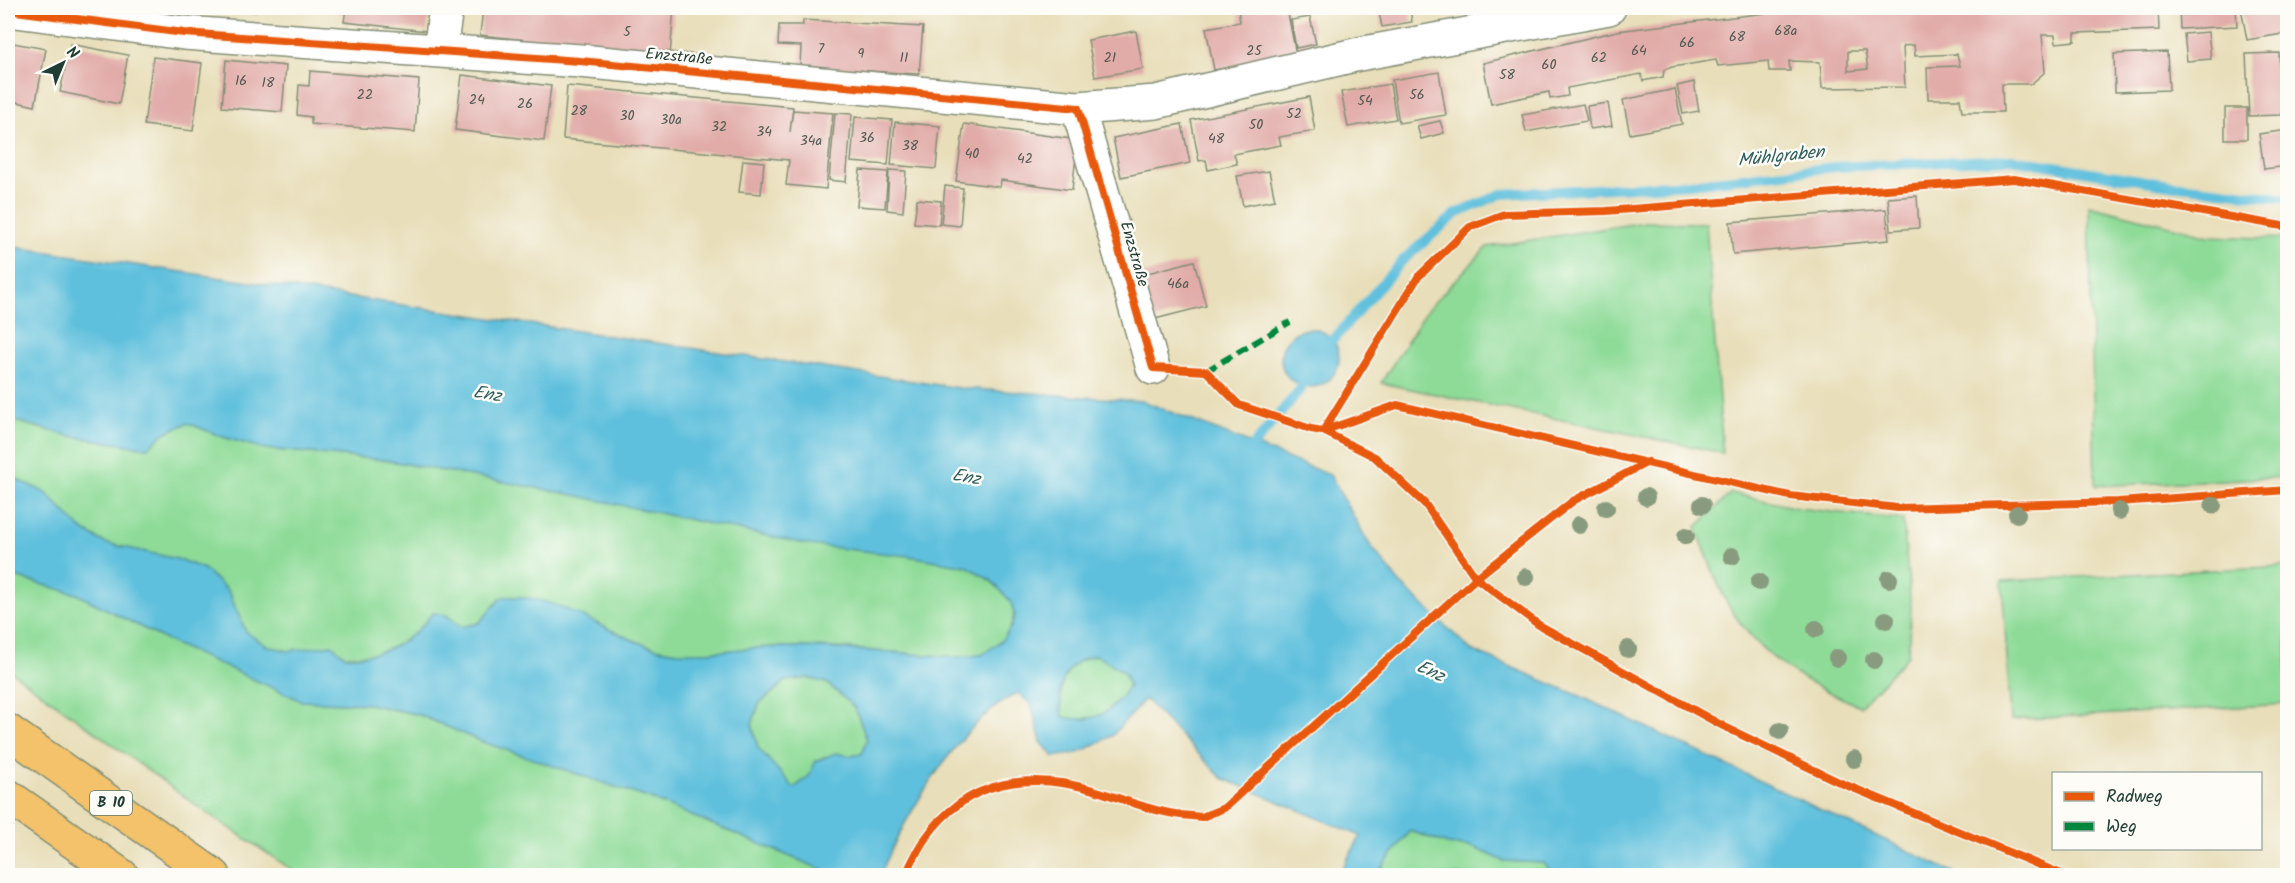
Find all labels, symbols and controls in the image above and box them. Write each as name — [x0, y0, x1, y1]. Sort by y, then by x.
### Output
house number: 68a — [1775, 20, 1797, 42]
house number: 5 — [623, 21, 632, 43]
house number: 68 — [1729, 26, 1746, 48]
house number: 66 — [1679, 32, 1695, 54]
north arrow — [33, 33, 93, 93]
house number: 7 — [818, 38, 825, 60]
house number: 25 — [1246, 40, 1263, 62]
house number: 64 — [1631, 40, 1647, 62]
text: N — [60, 41, 84, 66]
street label: Enzstraße — [644, 42, 714, 72]
house number: 9 — [858, 43, 865, 65]
house number: 11 — [900, 47, 908, 69]
house number: 21 — [1104, 47, 1116, 69]
house number: 62 — [1591, 47, 1607, 69]
house number: 60 — [1542, 54, 1556, 76]
house number: 58 — [1499, 64, 1516, 86]
house number: 16 — [235, 70, 247, 92]
house number: 18 — [262, 72, 275, 94]
house number: 22 — [357, 84, 373, 106]
house number: 56 — [1409, 84, 1425, 106]
house number: 24 — [469, 89, 485, 111]
house number: 54 — [1357, 90, 1373, 112]
house number: 26 — [517, 93, 533, 115]
house number: 28 — [571, 100, 588, 122]
house number: 52 — [1286, 103, 1302, 125]
house number: 30 — [620, 105, 635, 127]
house number: 30a — [660, 109, 682, 131]
house number: 50 — [1249, 114, 1263, 136]
house number: 32 — [711, 116, 727, 138]
house number: 34 — [756, 121, 772, 143]
house number: 36 — [859, 127, 875, 149]
house number: 48 — [1208, 128, 1225, 150]
house number: 34a — [800, 130, 822, 152]
house number: 38 — [902, 135, 919, 157]
water label: Mühlgraben — [1736, 138, 1827, 176]
house number: 40 — [965, 143, 979, 165]
house number: 42 — [1017, 148, 1033, 170]
street label: Enzstraße — [1113, 218, 1155, 290]
house number: 46a — [1167, 273, 1189, 295]
water label: Enz — [471, 378, 505, 412]
water label: Enz — [950, 461, 984, 495]
water label: Enz — [1411, 653, 1451, 692]
legend — [2052, 772, 2262, 850]
text: Radweg — [2106, 783, 2163, 812]
road number: B 10 — [90, 791, 132, 815]
text: Weg — [2106, 813, 2137, 842]

